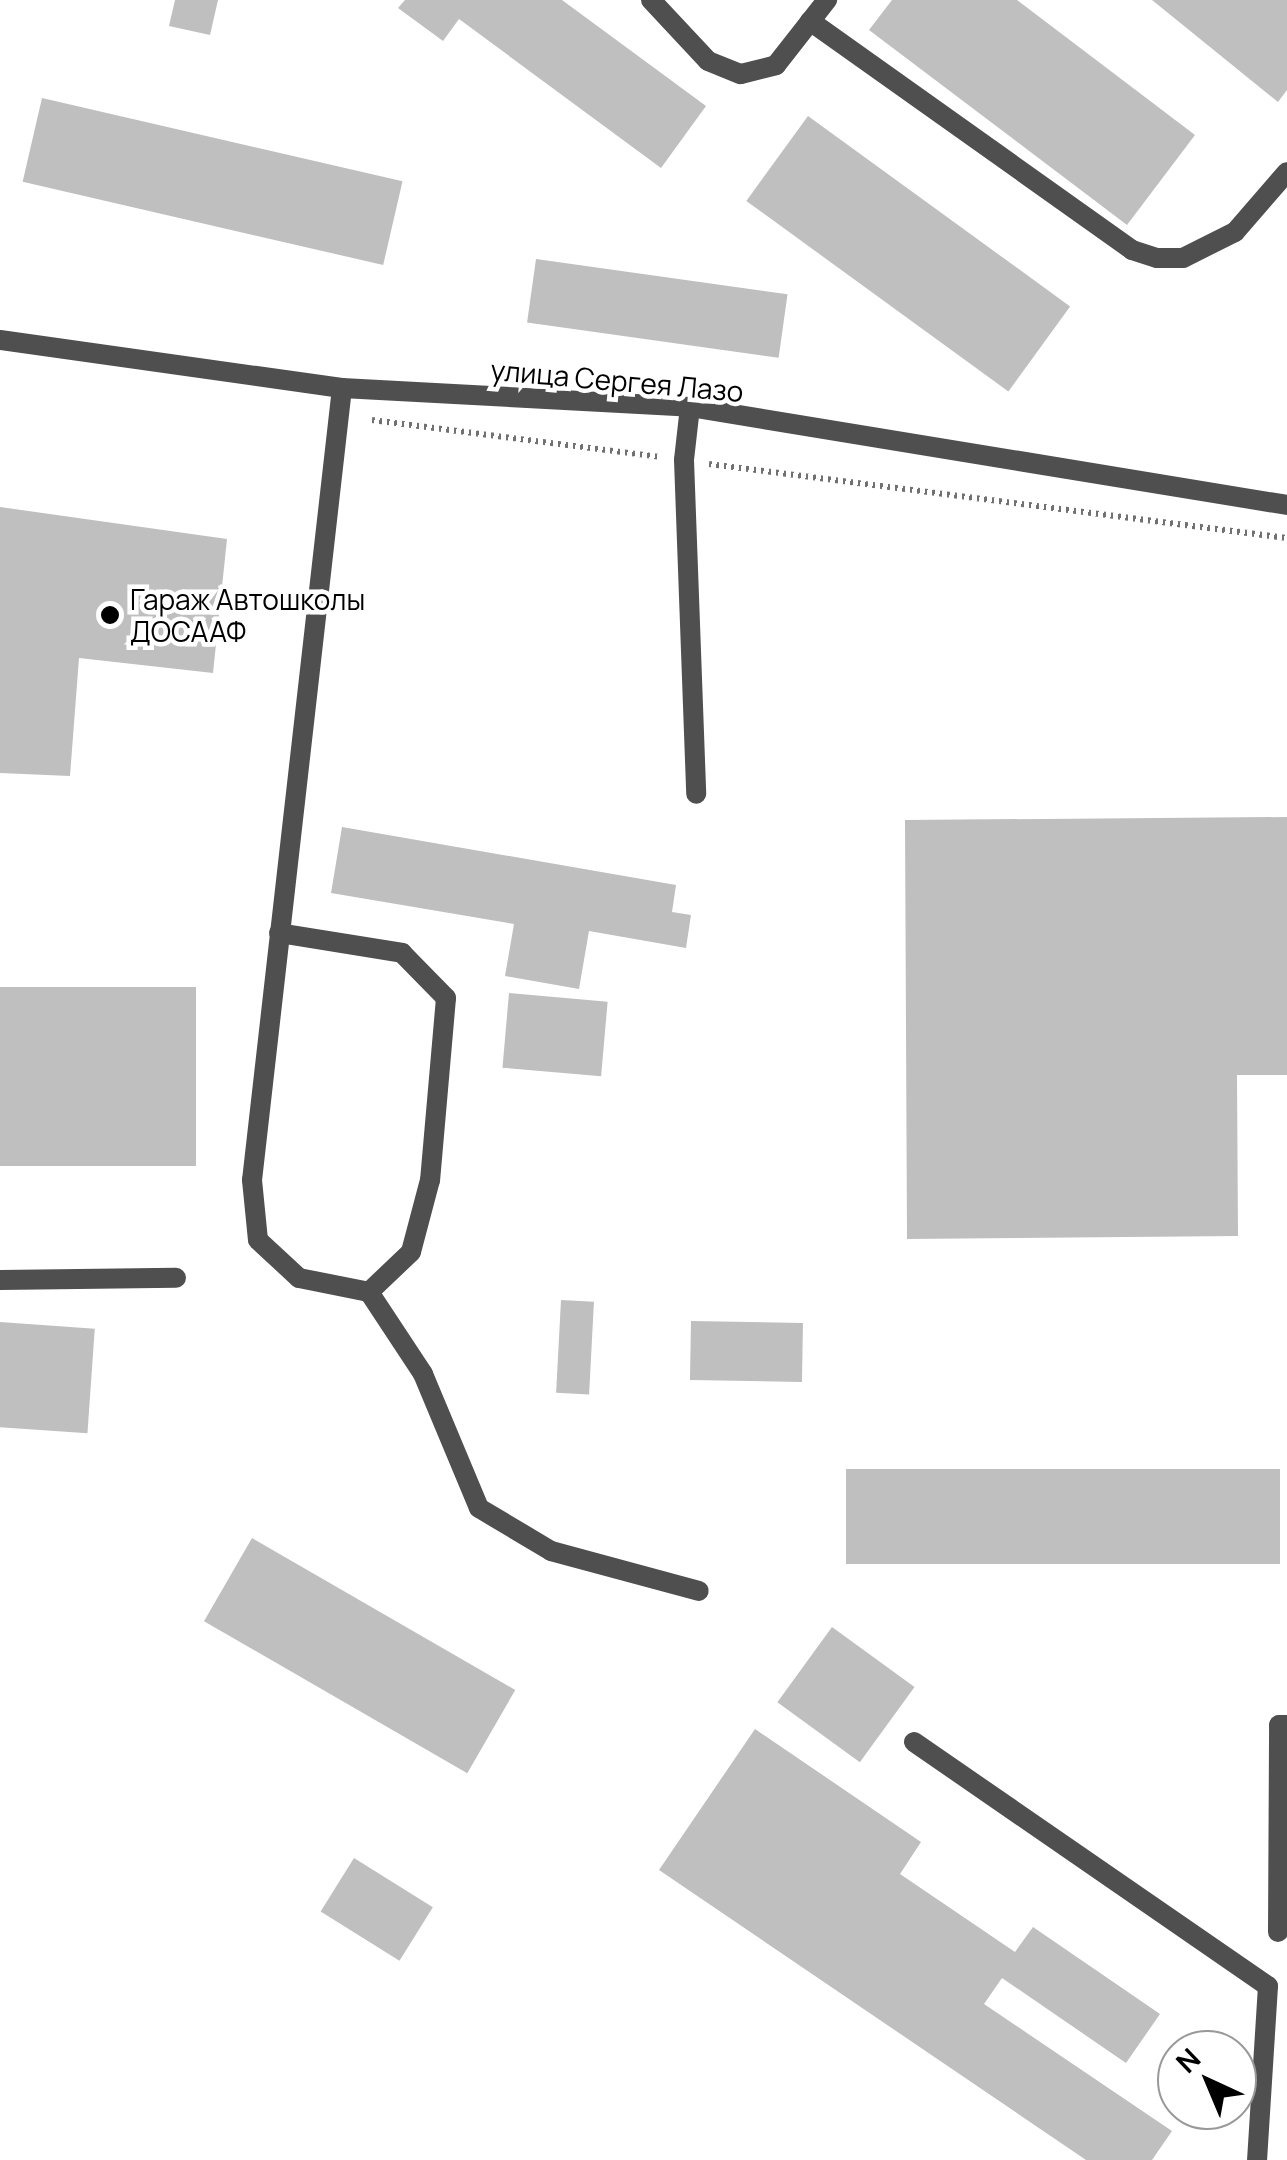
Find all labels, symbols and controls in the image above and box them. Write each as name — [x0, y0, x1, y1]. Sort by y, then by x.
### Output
street label: улица Сергея Лазо — [489, 352, 745, 408]
place label: Гараж Автошколы ДОСААФ — [130, 582, 365, 648]
marker: Гараж Автошколы ДОСААФ — [99, 604, 121, 626]
north arrow — [1157, 2030, 1257, 2130]
text: N — [1167, 2039, 1208, 2081]

